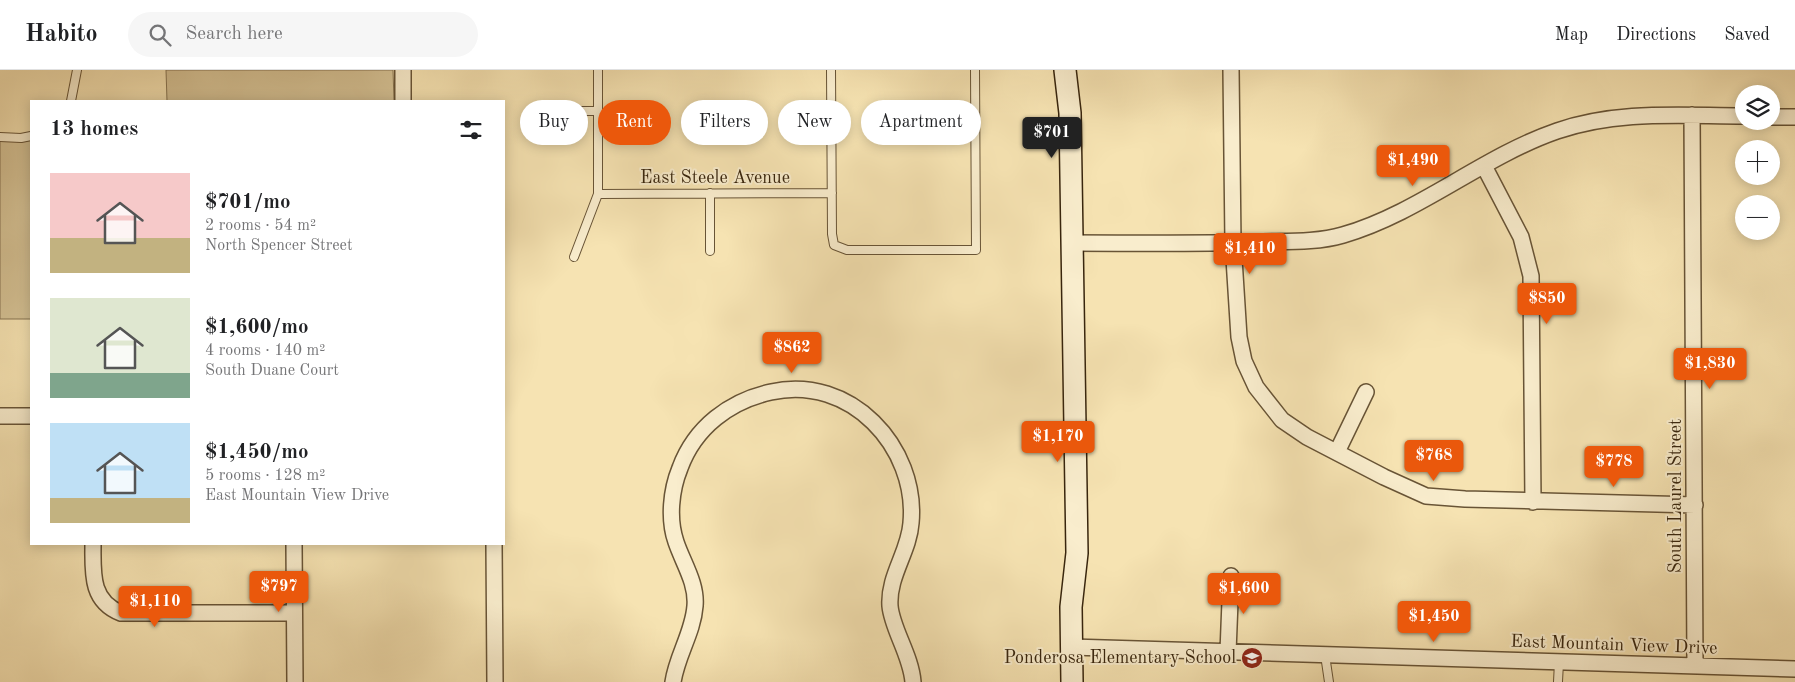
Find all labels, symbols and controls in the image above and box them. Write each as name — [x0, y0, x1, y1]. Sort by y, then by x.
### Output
search box — [128, 12, 478, 57]
icon: search — [146, 21, 174, 49]
text: Habito — [25, 23, 98, 47]
text: Search here — [186, 25, 283, 44]
text: Map — [1555, 26, 1588, 44]
text: Directions — [1616, 26, 1696, 44]
text: Saved — [1724, 26, 1770, 44]
map controls — [1735, 85, 1780, 240]
button: layers — [1735, 85, 1780, 130]
chip: Buy — [520, 100, 588, 145]
chip: Rent — [598, 100, 671, 145]
chip: Filters — [681, 100, 768, 145]
chip: New — [778, 100, 851, 145]
chip: Apartment — [861, 100, 981, 145]
icon: filters — [457, 116, 485, 144]
pin: $701 — [1022, 116, 1082, 159]
text: 13 homes — [50, 119, 138, 140]
text: $701 — [1033, 125, 1071, 141]
button: + — [1735, 140, 1780, 185]
pin: $1,490 — [1372, 144, 1454, 187]
text: $1,490 — [1388, 153, 1438, 169]
street label: East Steele Avenue — [640, 169, 790, 187]
text: $701/mo — [205, 192, 291, 213]
icon: home — [90, 193, 150, 253]
button: − — [1735, 195, 1780, 240]
text: 2 rooms · 54 m² — [205, 218, 316, 234]
pin: $1,410 — [1209, 232, 1291, 275]
text: North Spencer Street — [205, 238, 353, 254]
text: $1,410 — [1225, 241, 1275, 257]
pin: $850 — [1517, 282, 1577, 325]
text: $850 — [1528, 291, 1566, 307]
text: $1,600/mo — [205, 317, 309, 338]
icon: home — [90, 318, 150, 378]
pin: $862 — [762, 332, 822, 374]
text: $862 — [773, 340, 811, 356]
text: 4 rooms · 140 m² — [205, 343, 325, 359]
pin: $1,830 — [1669, 348, 1751, 390]
text: $1,830 — [1685, 356, 1735, 372]
text: South Duane Court — [205, 363, 339, 379]
street label: South Laurel Street — [1667, 419, 1685, 573]
pin: $1,170 — [1017, 420, 1099, 463]
text: $1,170 — [1033, 429, 1083, 445]
pin: $768 — [1404, 440, 1464, 482]
text: $1,450/mo — [205, 442, 309, 463]
icon: home — [90, 443, 150, 503]
pin: $778 — [1584, 446, 1644, 488]
text: $768 — [1415, 448, 1453, 464]
text: $778 — [1595, 454, 1633, 470]
text: 5 rooms · 128 m² — [205, 468, 325, 484]
text: East Mountain View Drive — [205, 488, 389, 504]
pin: $797 — [249, 570, 309, 613]
pin: $1,600 — [1203, 572, 1285, 615]
text: $797 — [260, 579, 298, 595]
text: $1,600 — [1219, 581, 1269, 597]
pin: $1,110 — [114, 586, 196, 628]
text: $1,110 — [130, 594, 180, 610]
pin: $1,450 — [1393, 600, 1475, 643]
text: $1,450 — [1409, 609, 1459, 625]
street label: East Mountain View Drive — [1510, 632, 1718, 658]
school or university icon: Ponderosa Elementary School — [1240, 646, 1264, 670]
place label: Ponderosa Elementary School — [1004, 649, 1236, 667]

